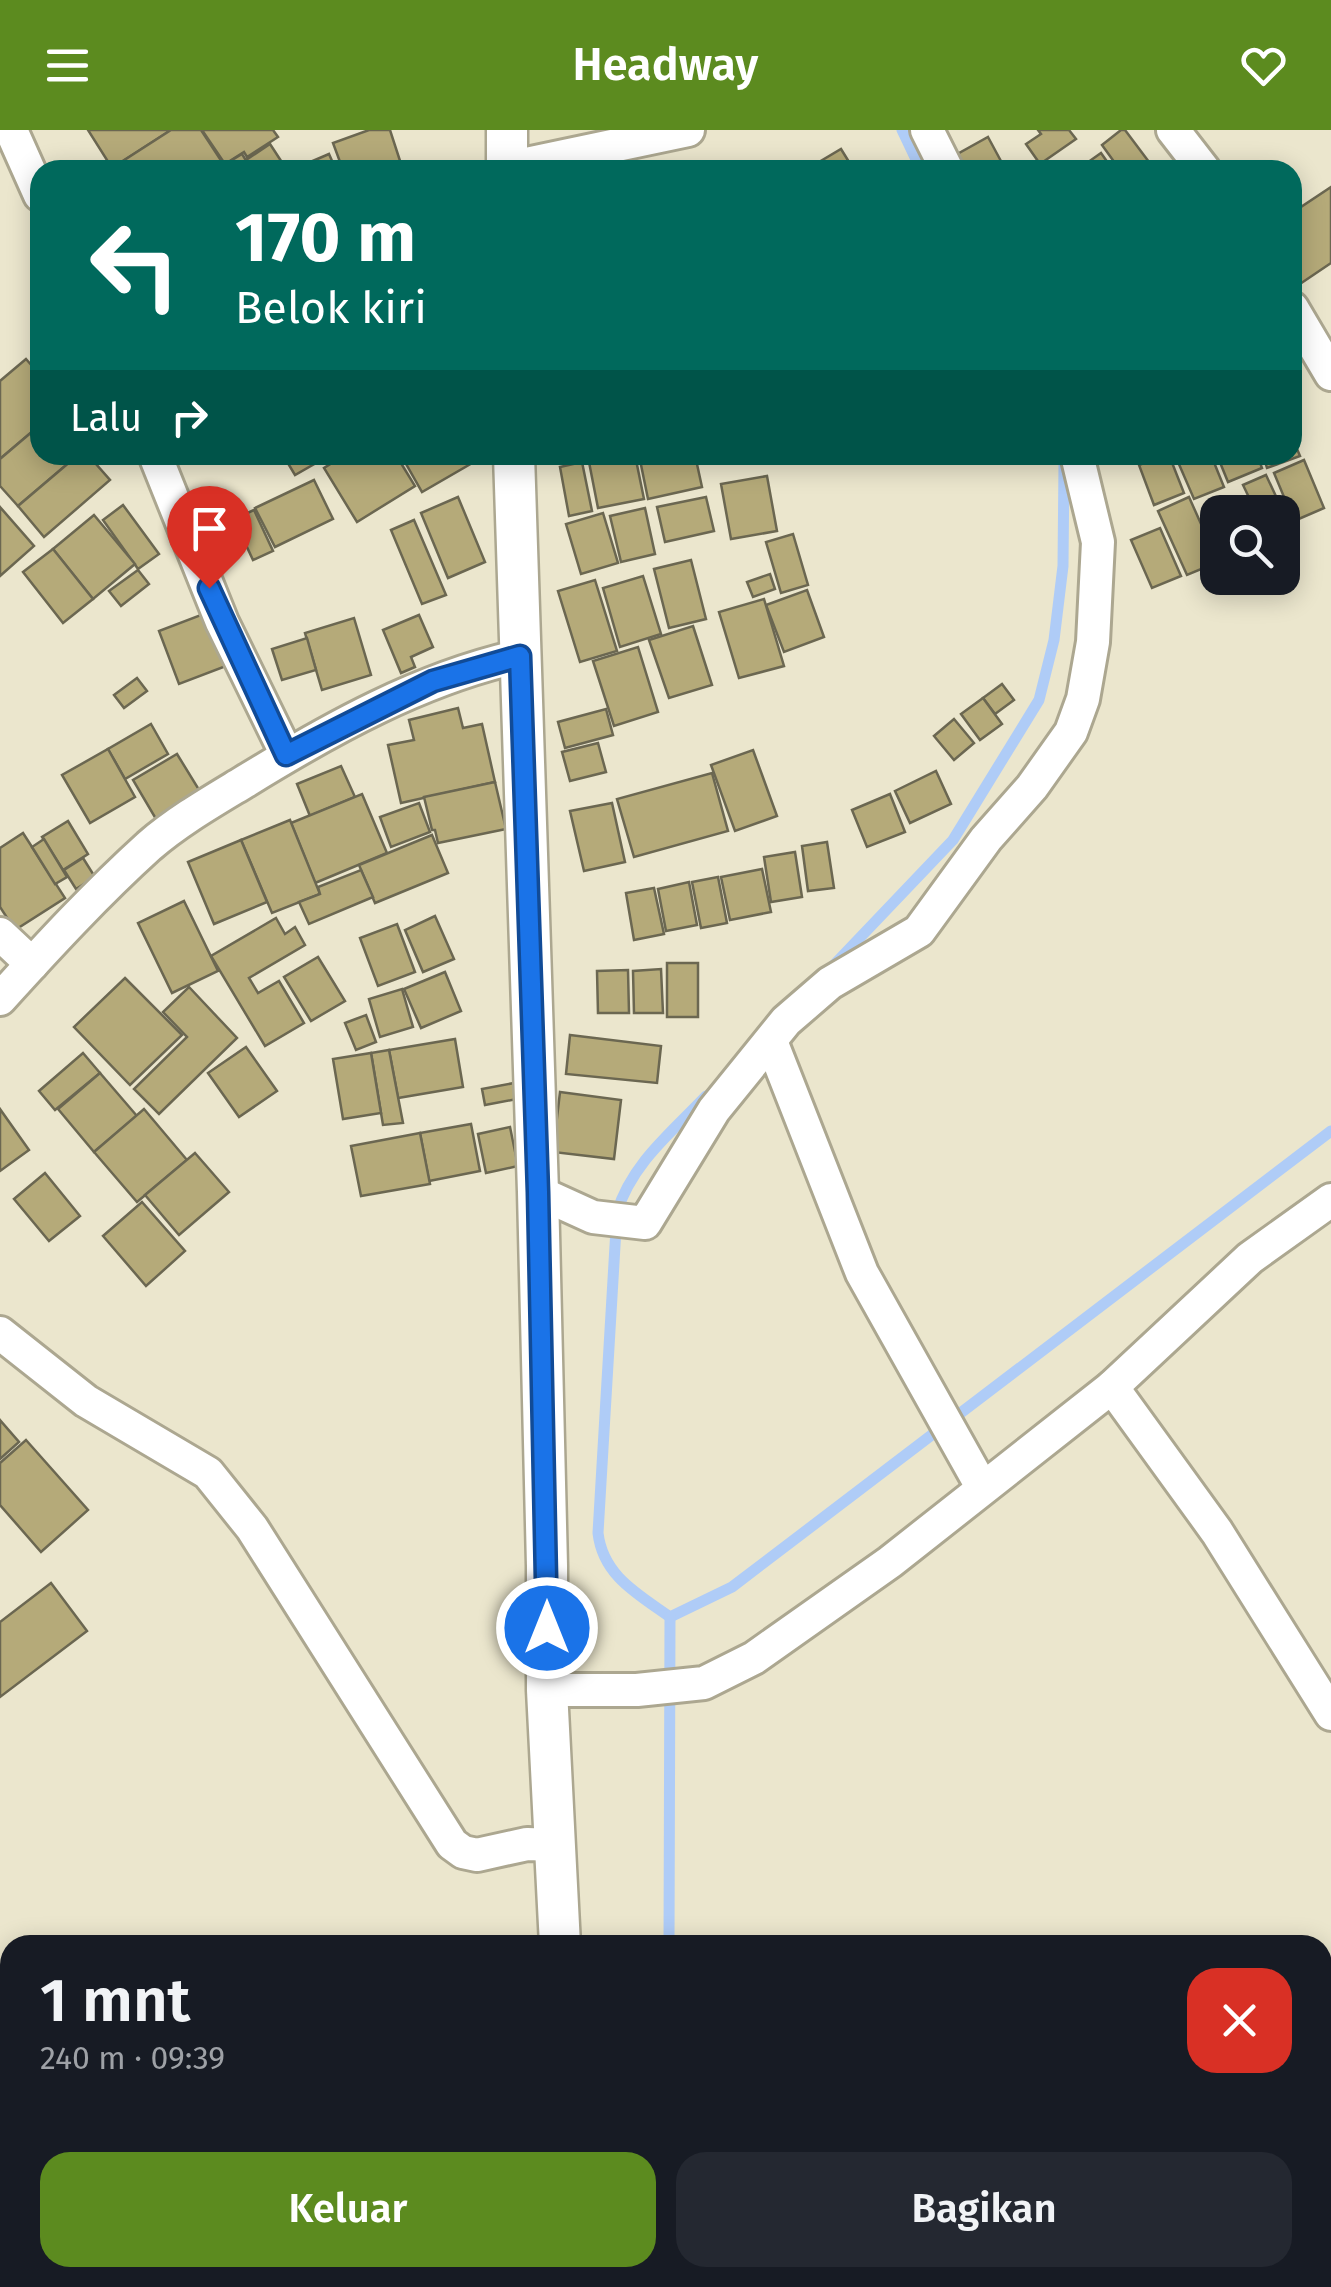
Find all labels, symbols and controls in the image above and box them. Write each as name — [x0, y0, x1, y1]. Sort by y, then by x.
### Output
icon: menu — [40, 38, 95, 93]
text: Headway — [573, 38, 758, 92]
icon: heart — [1236, 38, 1291, 93]
text: 170 m — [235, 196, 416, 280]
icon: left — [70, 200, 200, 330]
text: Belok kiri — [235, 281, 427, 335]
icon: right — [162, 390, 217, 445]
text: Lalu — [70, 395, 142, 441]
pin — [167, 486, 252, 589]
map controls — [1200, 495, 1300, 595]
button: search — [1200, 495, 1300, 595]
icon: arrive — [182, 501, 237, 556]
position arrow — [495, 1576, 599, 1680]
text: 1 mnt — [40, 1965, 190, 2037]
button: close — [1187, 1968, 1292, 2073]
text: 240 m · 09:39 — [40, 2039, 225, 2077]
button: Keluar — [40, 2152, 656, 2267]
button: Bagikan — [676, 2152, 1292, 2267]

